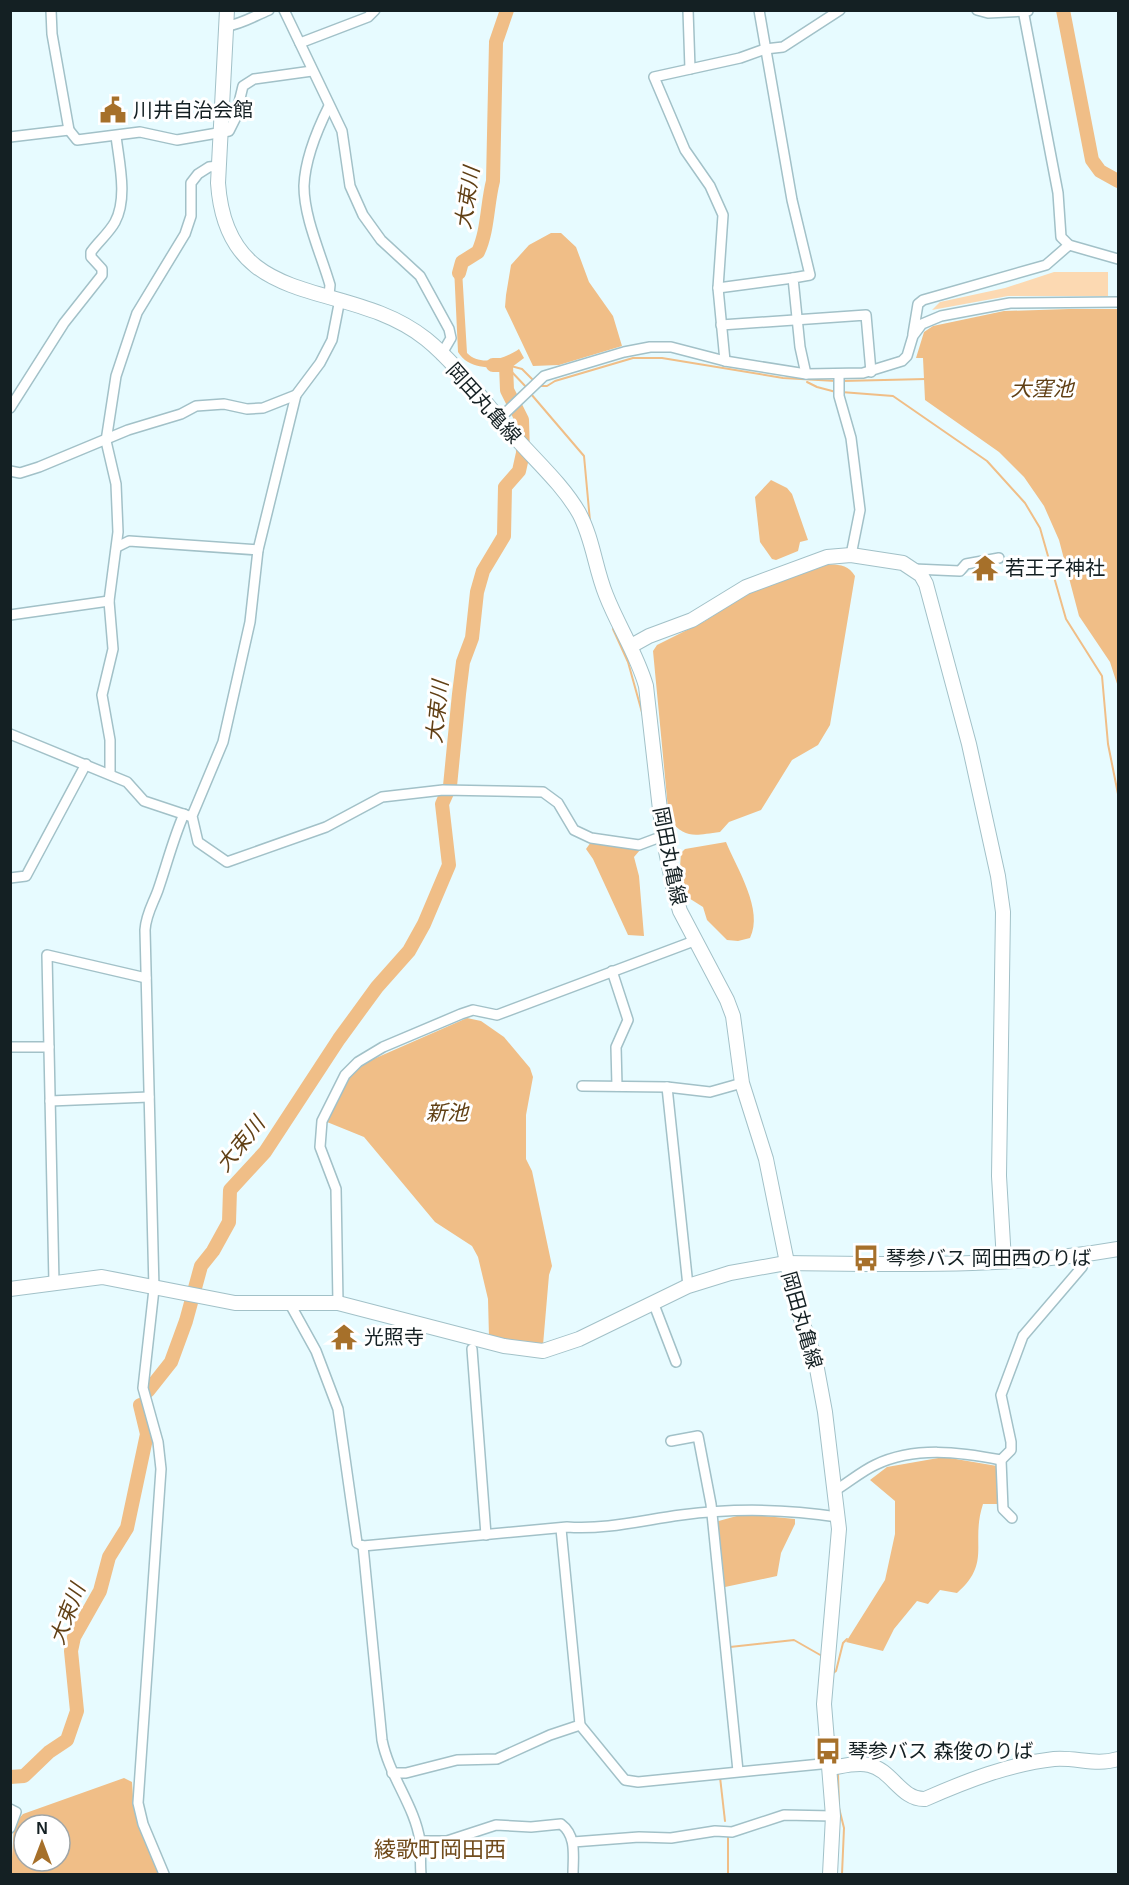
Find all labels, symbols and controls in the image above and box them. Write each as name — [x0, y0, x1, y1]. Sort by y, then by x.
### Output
public building icon: 川井自治会館 — [98, 95, 128, 125]
place label: 川井自治会館 — [133, 99, 253, 121]
water label: 大束川 — [451, 163, 483, 231]
street label: 岡田丸亀線 — [442, 358, 526, 448]
water label: 大窪池 — [1011, 377, 1075, 400]
temple icon: 若王子神社 — [970, 553, 1000, 583]
place label: 若王子神社 — [1005, 557, 1105, 579]
water label: 大束川 — [422, 677, 452, 745]
street label: 岡田丸亀線 — [650, 805, 690, 907]
water label: 新池 — [426, 1101, 470, 1124]
water label: 大束川 — [211, 1111, 270, 1176]
bus stop icon: 琴参バス 岡田西のりば — [851, 1243, 881, 1273]
place label: 琴参バス 岡田西のりば — [886, 1247, 1092, 1269]
street label: 岡田丸亀線 — [778, 1269, 826, 1371]
temple icon: 光照寺 — [329, 1322, 359, 1352]
place label: 光照寺 — [364, 1326, 424, 1348]
water label: 大束川 — [45, 1579, 90, 1648]
bus stop icon: 琴参バス 森俊のりば — [813, 1736, 843, 1766]
place label: 琴参バス 森俊のりば — [848, 1740, 1034, 1762]
north arrow — [12, 1813, 72, 1873]
text: N — [36, 1820, 48, 1837]
district label: 綾歌町岡田西 — [374, 1837, 506, 1862]

